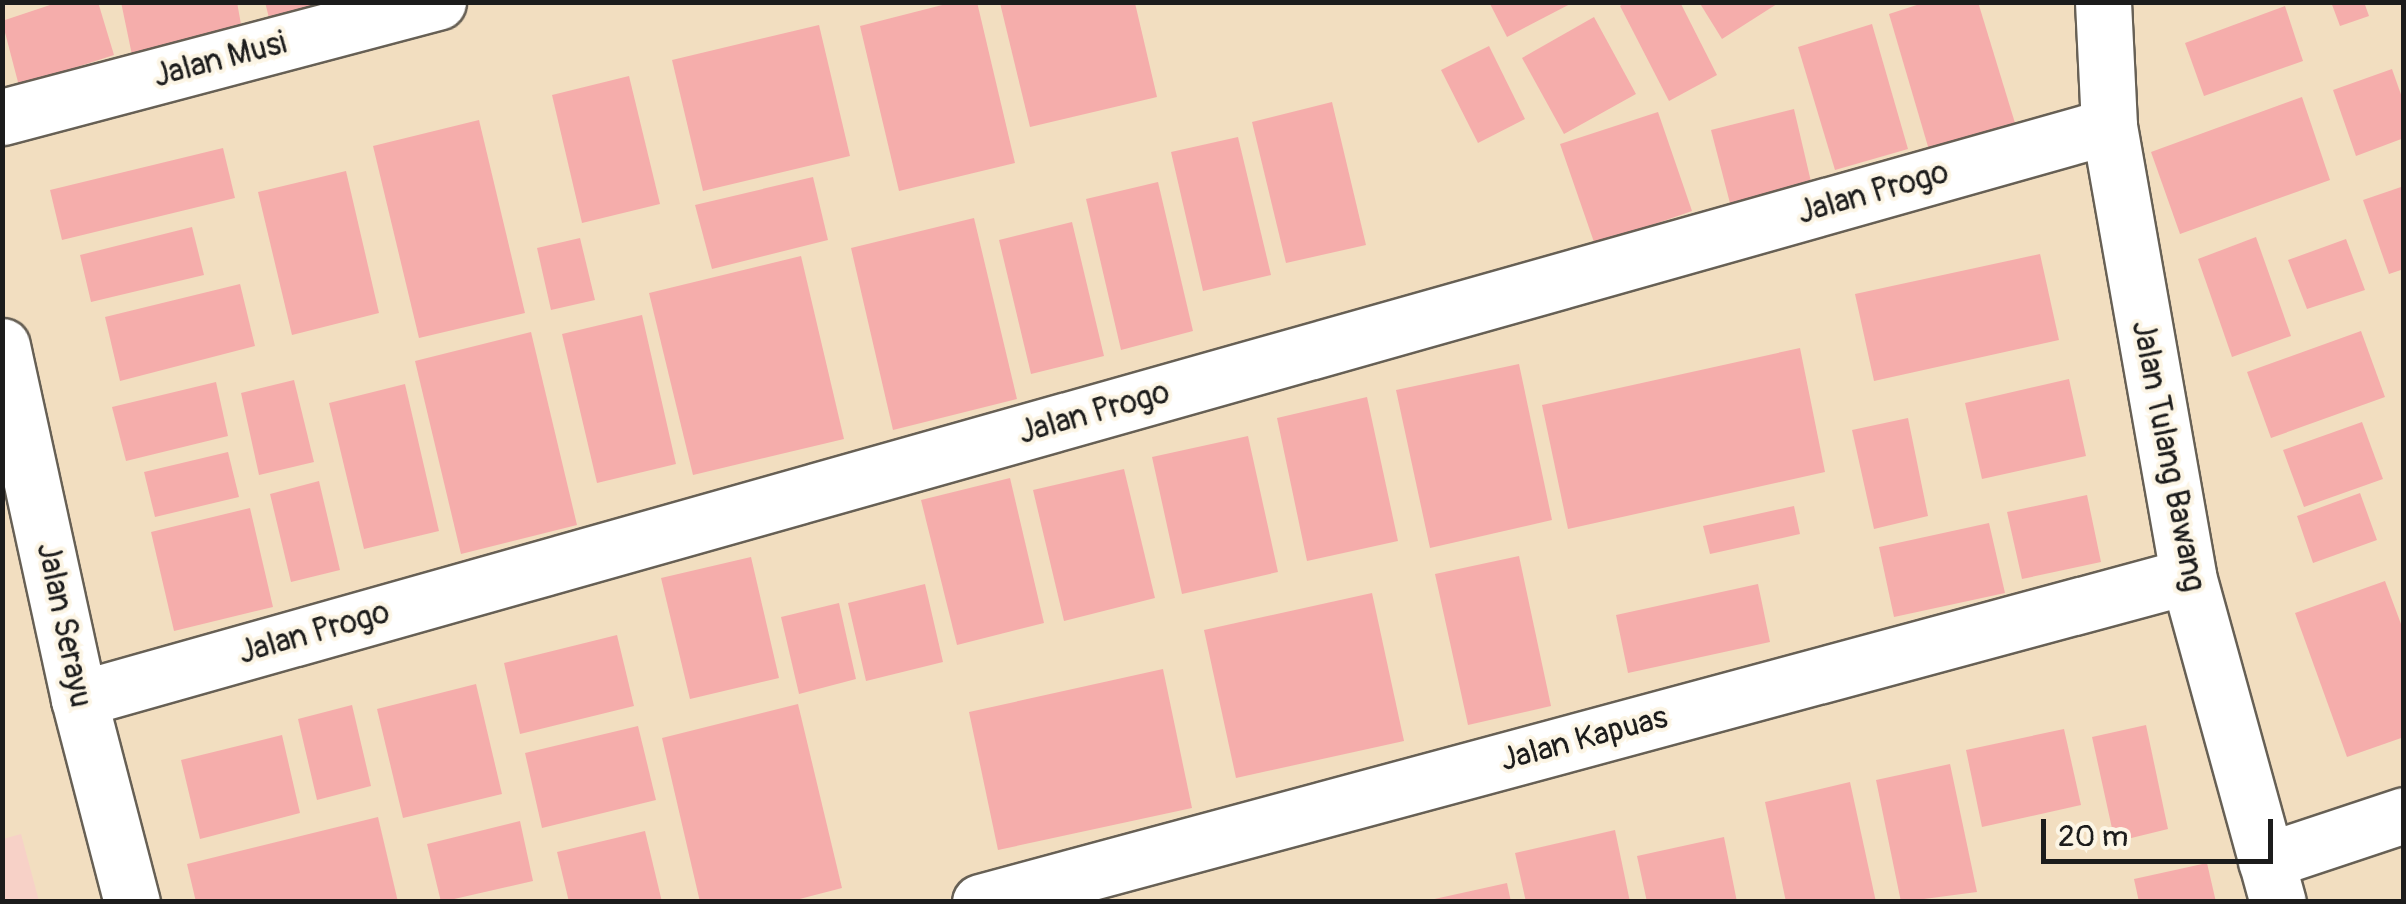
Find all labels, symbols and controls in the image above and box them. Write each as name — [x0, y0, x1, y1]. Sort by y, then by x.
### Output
street label: Jalan Musi — [149, 24, 291, 96]
street label: Jalan Progo — [1793, 153, 1953, 233]
street label: Jalan Tulang Bawang — [2123, 317, 2213, 595]
street label: Jalan Progo — [1014, 373, 1174, 453]
street label: Jalan Serayu — [28, 539, 100, 711]
street label: Jalan Progo — [234, 593, 394, 673]
street label: Jalan Kapuas — [1496, 698, 1672, 780]
scale bar — [2046, 799, 2278, 861]
text: 20 m — [2058, 818, 2128, 855]

